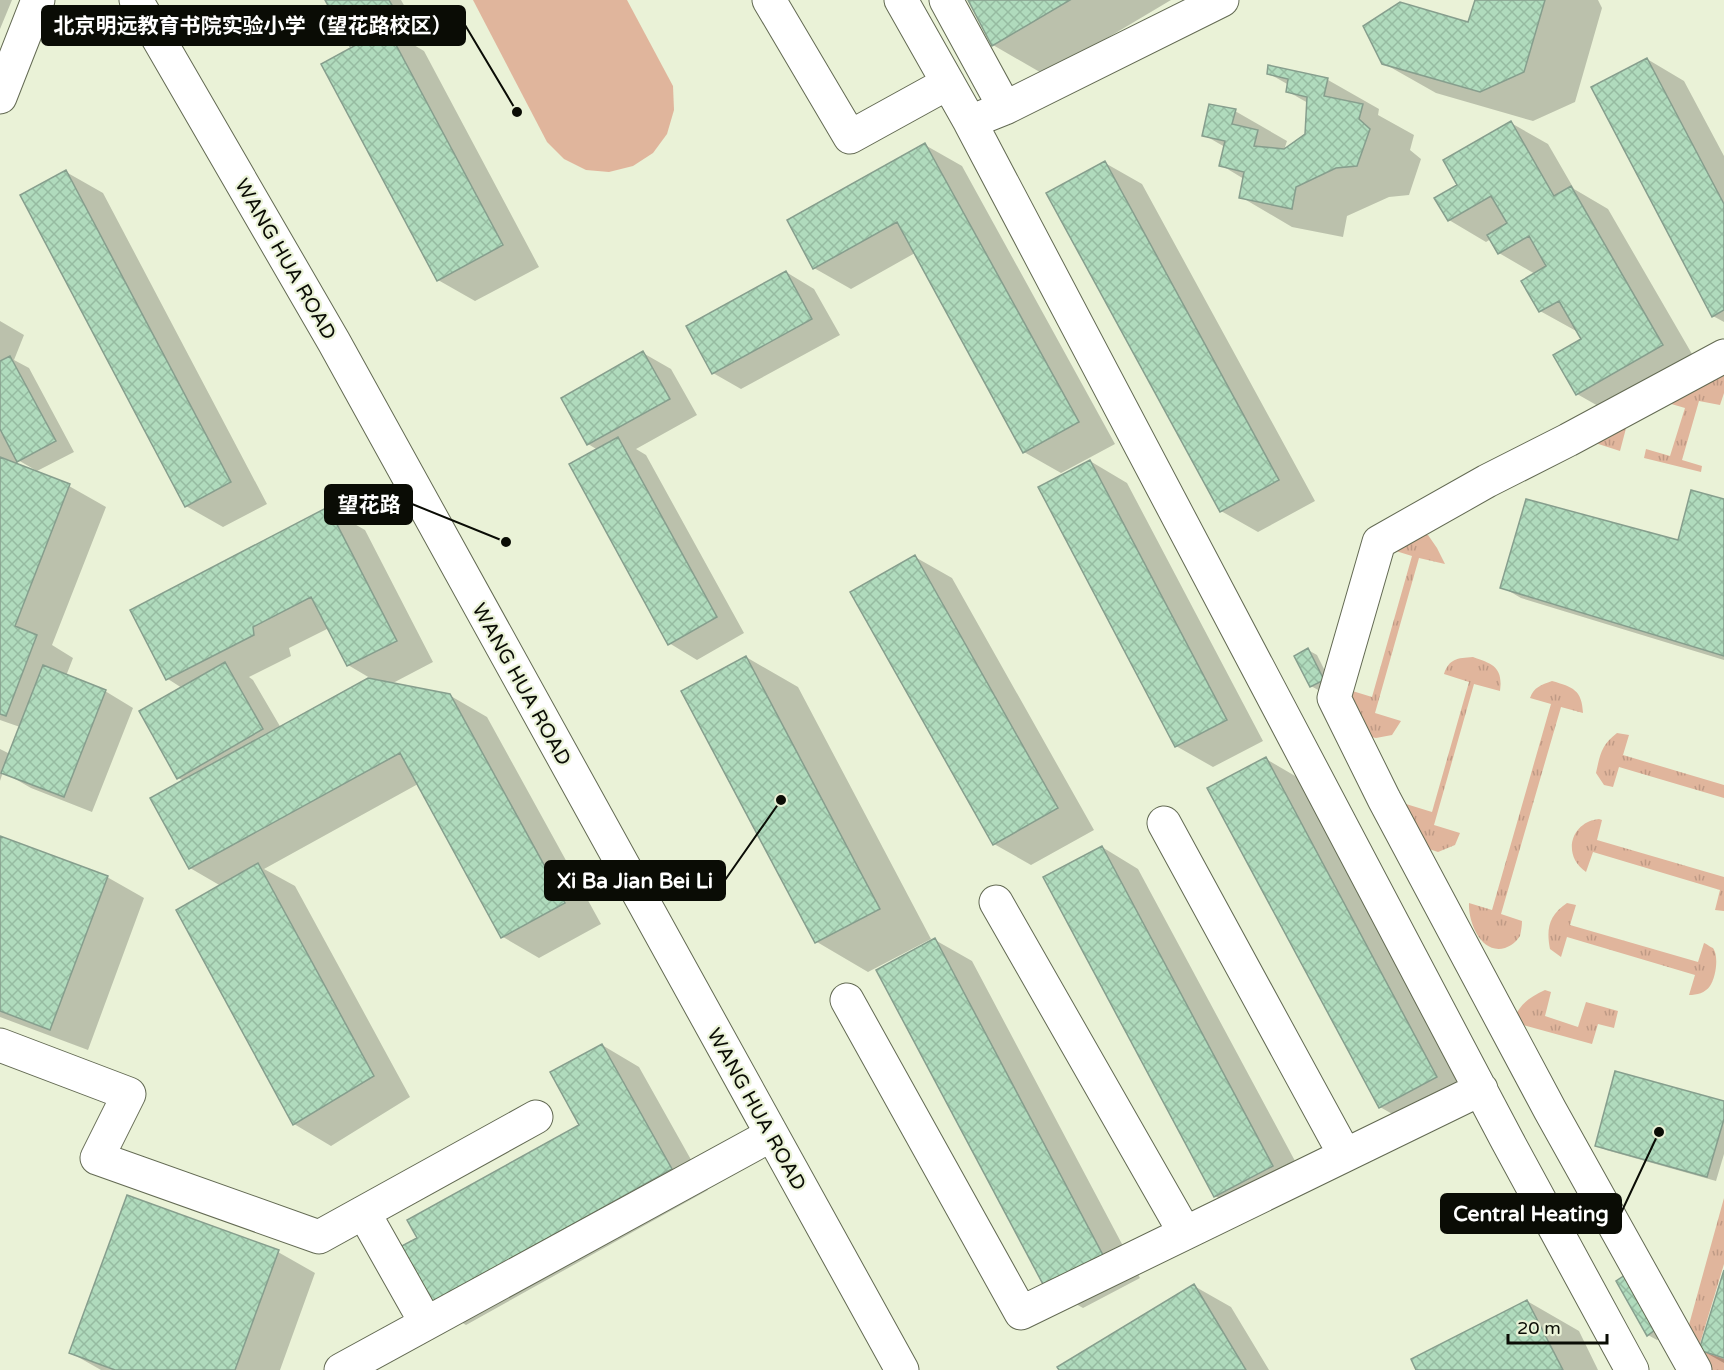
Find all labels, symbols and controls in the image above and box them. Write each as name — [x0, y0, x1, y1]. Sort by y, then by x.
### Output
callout: 北京明远教育书院实验小学（望花路校区） — [42, 6, 465, 45]
text: 北京明远教育书院实验小学（望花路校区） — [54, 14, 453, 39]
street label: WANG HUA ROAD — [229, 175, 341, 344]
callout: 望花路 — [325, 485, 412, 524]
text: 望花路 — [338, 493, 401, 518]
street label: WANG HUA ROAD — [467, 599, 576, 770]
callout: Xi Ba Jian Bei Li — [545, 861, 725, 900]
text: Xi Ba Jian Bei Li — [557, 869, 713, 894]
street label: WANG HUA ROAD — [702, 1024, 811, 1195]
callout: Central Heating — [1441, 1194, 1621, 1233]
text: Central Heating — [1453, 1202, 1609, 1227]
scale bar — [1508, 1307, 1607, 1345]
text: 20 m — [1517, 1317, 1561, 1339]

